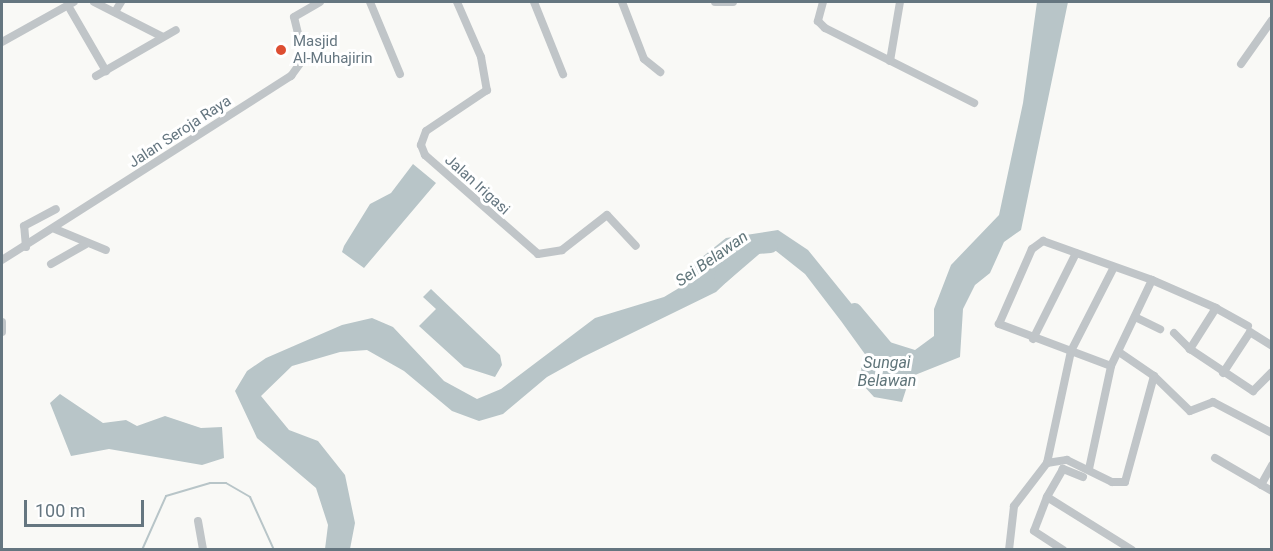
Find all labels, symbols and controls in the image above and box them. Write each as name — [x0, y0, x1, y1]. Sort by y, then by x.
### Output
place label: Masjid Al-Muhajirin — [293, 32, 373, 67]
marker: Masjid Al-Muhajirin — [274, 43, 288, 57]
street label: Jalan Seroja Raya — [125, 92, 235, 172]
street label: Jalan Irigasi — [441, 151, 513, 219]
water label: Sei Belawan — [672, 227, 752, 291]
water label: Sungai Belawan — [858, 353, 916, 391]
scale bar — [27, 488, 147, 526]
text: 100 m — [35, 500, 86, 521]

